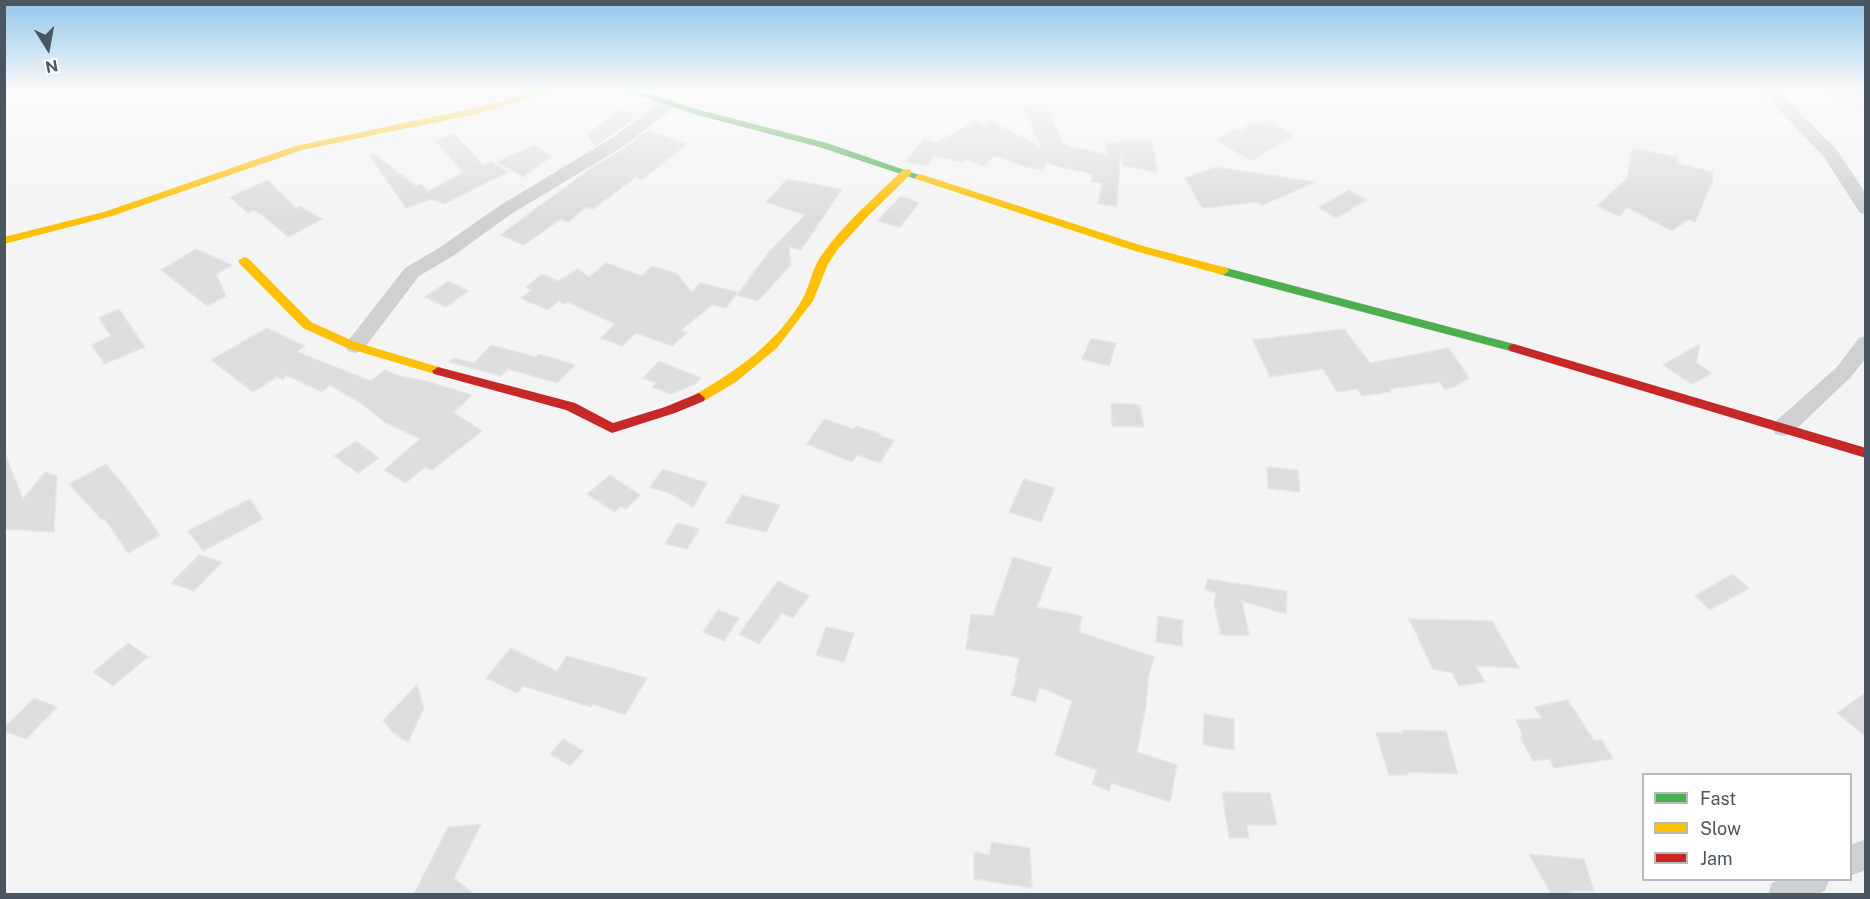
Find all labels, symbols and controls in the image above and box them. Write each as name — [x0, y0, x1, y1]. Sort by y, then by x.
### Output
north arrow — [18, 18, 78, 78]
text: N — [44, 56, 59, 77]
legend — [1642, 773, 1852, 881]
text: Fast — [1700, 788, 1736, 809]
text: Slow — [1700, 818, 1741, 839]
text: Jam — [1700, 848, 1733, 869]

